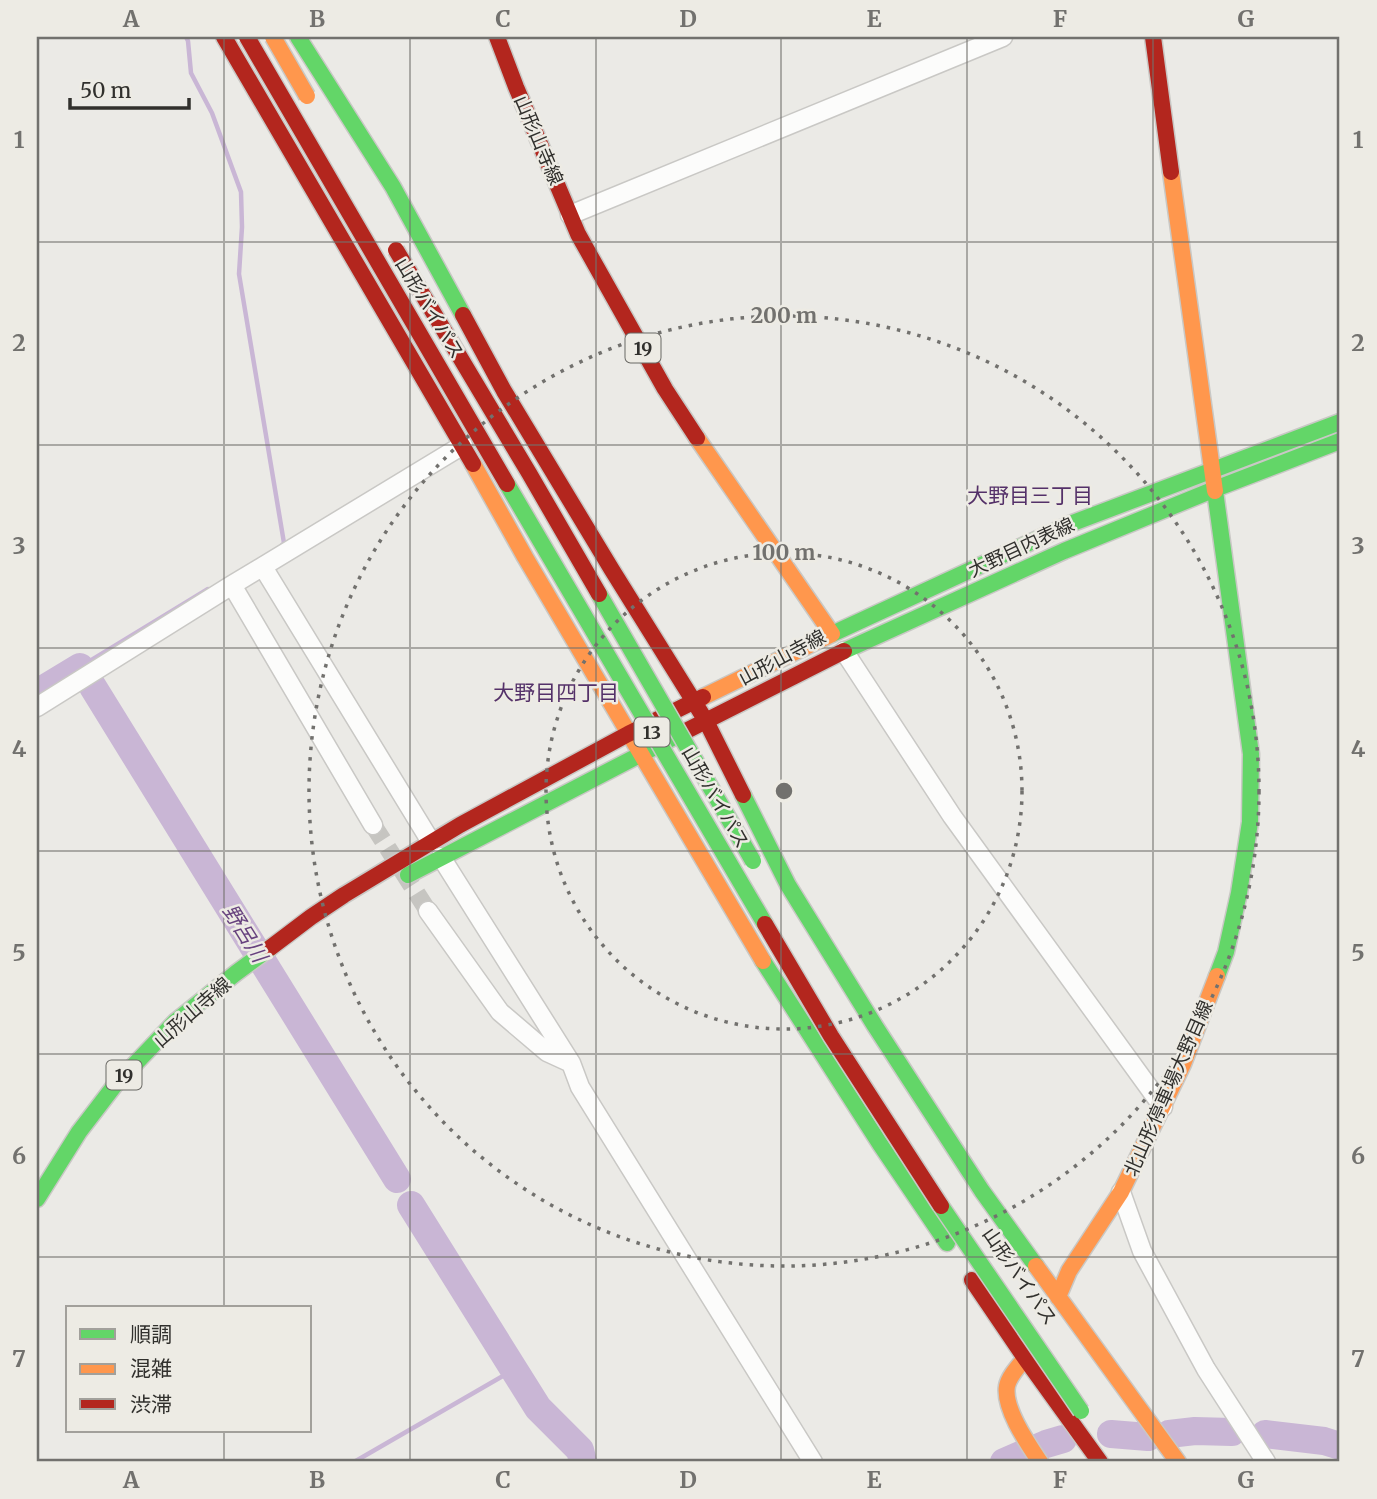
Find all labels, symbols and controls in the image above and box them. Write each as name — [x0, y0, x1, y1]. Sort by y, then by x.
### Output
text: A — [122, 4, 140, 33]
text: B — [309, 4, 325, 33]
text: C — [495, 4, 511, 33]
text: D — [679, 4, 697, 33]
text: E — [866, 4, 882, 33]
text: F — [1053, 4, 1067, 33]
text: G — [1238, 4, 1255, 33]
scale bar — [70, 66, 189, 110]
text: 50 m — [80, 77, 131, 104]
street label: 山形山寺線 — [509, 92, 569, 188]
text: 1 — [14, 125, 25, 154]
text: 1 — [1353, 125, 1364, 154]
street label: 山形バイパス — [390, 253, 470, 363]
text: 200 m — [751, 302, 817, 329]
text: 2 — [12, 328, 26, 357]
text: 2 — [1351, 328, 1365, 357]
road number: 19 — [626, 334, 660, 362]
district label: 大野目三丁目 — [967, 482, 1093, 509]
street label: 大野目内表線 — [964, 512, 1078, 582]
text: 3 — [12, 531, 26, 560]
text: 3 — [1351, 531, 1365, 560]
text: 100 m — [753, 539, 815, 566]
street label: 山形山寺線 — [734, 624, 830, 690]
district label: 大野目四丁目 — [493, 679, 619, 706]
road number: 13 — [634, 718, 670, 746]
text: 4 — [12, 734, 27, 763]
text: 4 — [1351, 734, 1366, 763]
street label: 山形バイパス — [677, 742, 755, 852]
centre of rings — [772, 779, 796, 803]
water label: 野呂川 — [217, 899, 274, 969]
text: 5 — [12, 938, 26, 967]
text: 5 — [1351, 938, 1365, 967]
street label: 山形山寺線 — [148, 972, 236, 1052]
street label: 北山形停車場大野目線 — [1118, 996, 1218, 1180]
road number: 19 — [106, 1060, 142, 1090]
text: 6 — [12, 1141, 26, 1170]
text: 6 — [1351, 1141, 1365, 1170]
street label: 山形バイパス — [978, 1223, 1062, 1329]
legend — [66, 1306, 312, 1432]
text: 順調 — [130, 1321, 172, 1348]
text: 7 — [12, 1344, 26, 1373]
text: 7 — [1351, 1344, 1365, 1373]
text: 混雑 — [130, 1355, 172, 1382]
text: 渋滞 — [130, 1391, 172, 1418]
text: A — [122, 1465, 140, 1494]
text: B — [309, 1465, 325, 1494]
text: C — [495, 1465, 511, 1494]
text: D — [679, 1465, 697, 1494]
text: E — [866, 1465, 882, 1494]
text: F — [1053, 1465, 1067, 1494]
text: G — [1238, 1465, 1255, 1494]

